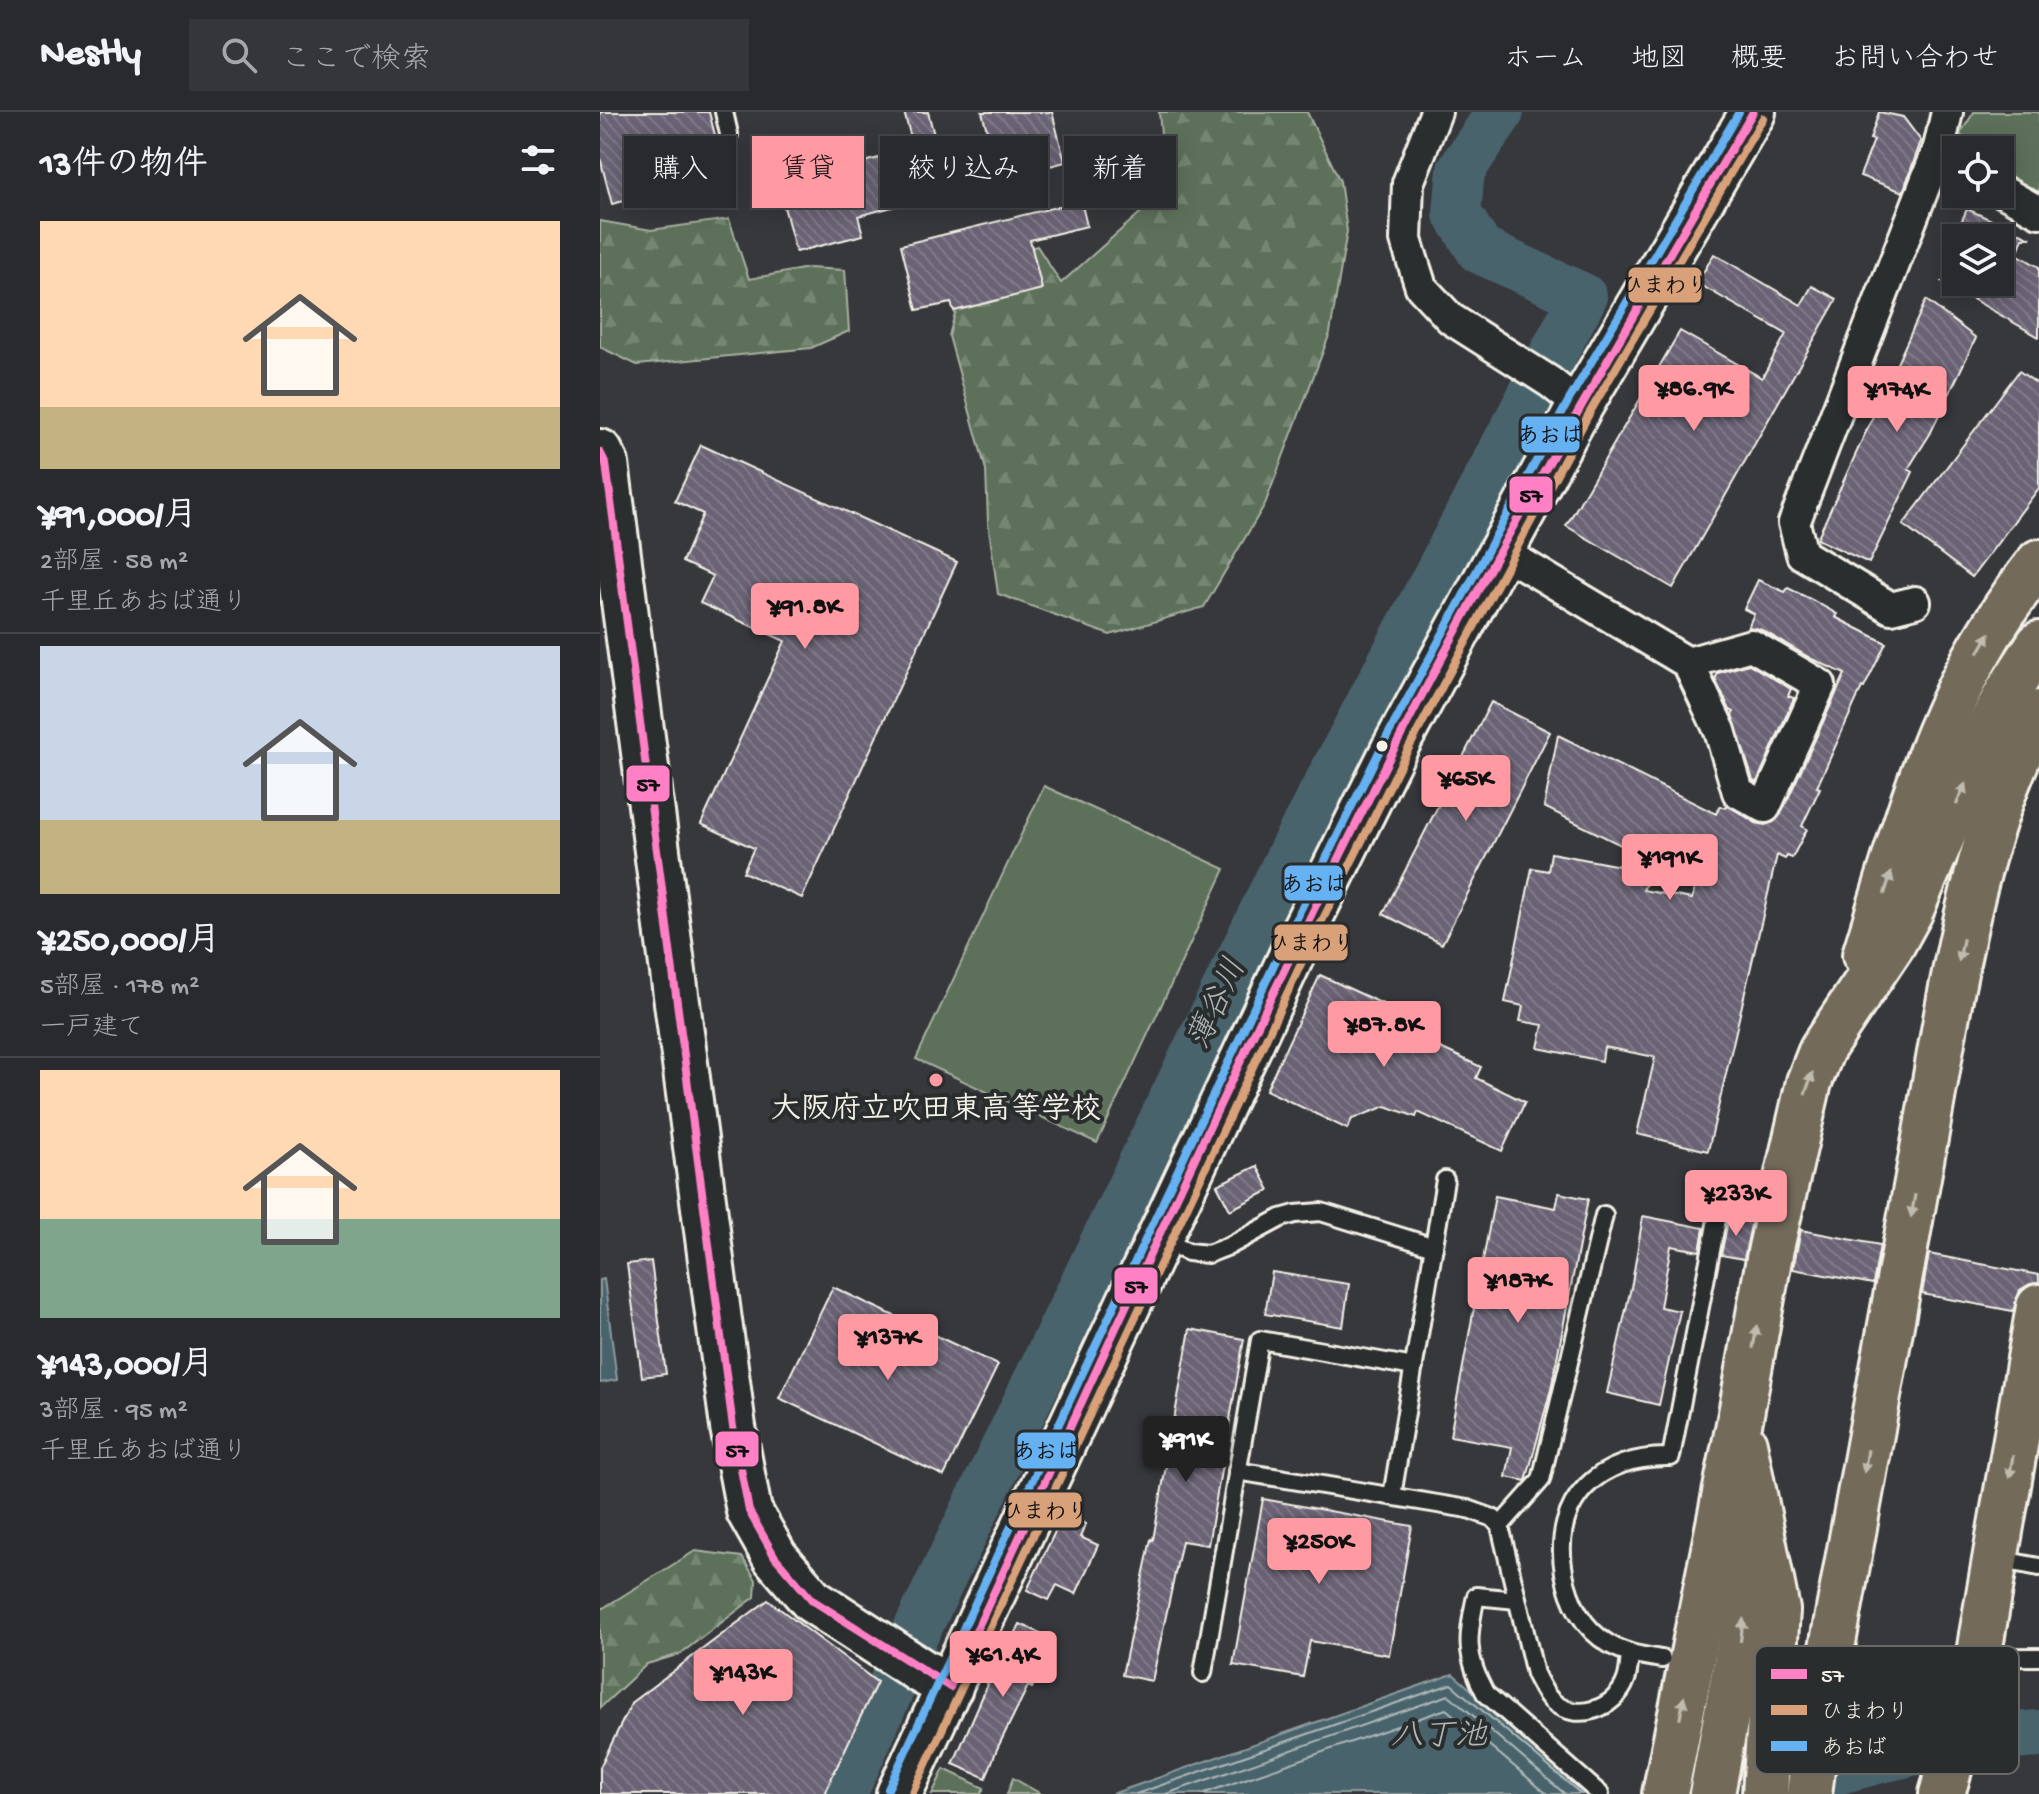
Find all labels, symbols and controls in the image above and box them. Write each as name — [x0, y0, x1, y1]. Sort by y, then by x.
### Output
search box — [189, 19, 749, 91]
text: Nestly — [40, 33, 141, 77]
icon: search — [217, 33, 261, 77]
text: ここで検索 — [281, 44, 431, 79]
text: ホーム — [1504, 44, 1587, 77]
text: 地図 — [1631, 44, 1687, 77]
text: 概要 — [1731, 44, 1787, 77]
text: お問い合わせ — [1831, 44, 1999, 77]
chip: 購入 — [624, 136, 736, 208]
chip: 賃貸 — [752, 136, 864, 208]
chip: 絞り込み — [880, 136, 1048, 208]
chip: 新着 — [1064, 136, 1176, 208]
map controls — [1942, 136, 2014, 296]
button: locate — [1942, 136, 2014, 208]
icon: filters — [516, 138, 560, 182]
text: 13件の物件 — [40, 147, 207, 187]
button: layers — [1942, 224, 2014, 296]
line badge: ひまわり — [1627, 266, 1703, 304]
icon: home — [228, 273, 372, 417]
text: ひまわり — [1621, 275, 1709, 301]
pin: ¥86.9K — [1629, 365, 1759, 433]
pin: ¥174K — [1841, 366, 1953, 434]
text: ¥86.9K — [1657, 375, 1732, 406]
text: ¥174K — [1866, 376, 1928, 407]
line badge: あおば — [1520, 415, 1581, 454]
text: あおば — [1517, 424, 1583, 451]
line badge: 57 — [1508, 475, 1554, 514]
text: 57 — [1519, 485, 1544, 511]
text: ¥91,000/月 — [40, 498, 197, 538]
text: 2部屋 · 58 m² — [40, 548, 188, 579]
pin: ¥91.8K — [740, 583, 870, 651]
text: 千里丘あおば通り — [40, 589, 248, 620]
text: ¥91.8K — [769, 593, 841, 624]
one-way arrow — [1978, 631, 1991, 654]
icon: home — [228, 698, 372, 842]
unlabelled marker — [1374, 738, 1390, 754]
pin: ¥65K — [1419, 755, 1513, 823]
line badge: 57 — [625, 764, 671, 803]
text: ¥65K — [1439, 765, 1493, 796]
text: 57 — [636, 774, 661, 800]
one-way arrow — [1955, 782, 1968, 806]
pin: ¥191K — [1614, 834, 1726, 902]
text: ¥191K — [1640, 844, 1700, 875]
line badge: あおば — [1283, 864, 1344, 902]
one-way arrow — [1882, 871, 1894, 895]
text: あおば — [1281, 873, 1347, 900]
text: ¥250,000/月 — [40, 923, 220, 963]
line badge: ひまわり — [1273, 923, 1349, 962]
text: ひまわり — [1267, 933, 1355, 959]
one-way arrow — [1955, 938, 1967, 963]
water label: 薄谷川 — [1180, 953, 1257, 1057]
text: 5部屋 · 178 m² — [40, 973, 199, 1004]
pin: ¥87.8K — [1319, 1001, 1449, 1069]
text: ¥87.8K — [1346, 1011, 1422, 1042]
text: 一戸建て — [40, 1014, 144, 1045]
marker: 大阪府立吹田東高等学校 — [927, 1071, 945, 1089]
one-way arrow — [1804, 1071, 1816, 1095]
place label: 大阪府立吹田東高等学校 — [771, 1092, 1101, 1129]
icon: home — [228, 1122, 372, 1266]
pin: ¥233K — [1680, 1170, 1792, 1238]
text: ¥233K — [1703, 1180, 1769, 1211]
one-way arrow — [1907, 1193, 1919, 1218]
pin: ¥187K — [1462, 1257, 1574, 1325]
line badge: 57 — [1113, 1266, 1159, 1305]
text: ¥187K — [1486, 1267, 1550, 1298]
text: 57 — [1124, 1276, 1149, 1302]
pin: ¥137K — [832, 1314, 944, 1382]
text: ¥137K — [856, 1324, 920, 1355]
one-way arrow — [1750, 1324, 1762, 1349]
text: ¥143,000/月 — [40, 1347, 214, 1387]
text: 3部屋 · 95 m² — [40, 1397, 188, 1428]
pin: ¥91K — [1139, 1416, 1233, 1484]
text: ¥91K — [1161, 1426, 1211, 1457]
line badge: 57 — [714, 1430, 760, 1468]
line badge: あおば — [1016, 1431, 1077, 1470]
text: 千里丘あおば通り — [40, 1438, 248, 1469]
text: 57 — [725, 1440, 750, 1466]
text: あおば — [1013, 1440, 1079, 1467]
one-way arrow — [1860, 1449, 1872, 1474]
one-way arrow — [2005, 1455, 2017, 1480]
line badge: ひまわり — [1007, 1491, 1083, 1529]
text: ひまわり — [1001, 1501, 1089, 1527]
pin: ¥250K — [1263, 1518, 1375, 1586]
text: ¥250K — [1285, 1528, 1353, 1559]
one-way arrow — [1736, 1617, 1749, 1642]
pin: ¥61.4K — [938, 1631, 1068, 1699]
text: ¥61.4K — [968, 1641, 1038, 1672]
legend — [1755, 1646, 2019, 1774]
pin: ¥143K — [687, 1649, 799, 1717]
text: ¥143K — [712, 1659, 774, 1690]
text: 57 — [1821, 1665, 1845, 1691]
one-way arrow — [1677, 1696, 1689, 1721]
text: ひまわり — [1821, 1701, 1909, 1727]
water label: 八丁池 — [1391, 1718, 1488, 1757]
text: あおば — [1821, 1736, 1887, 1763]

